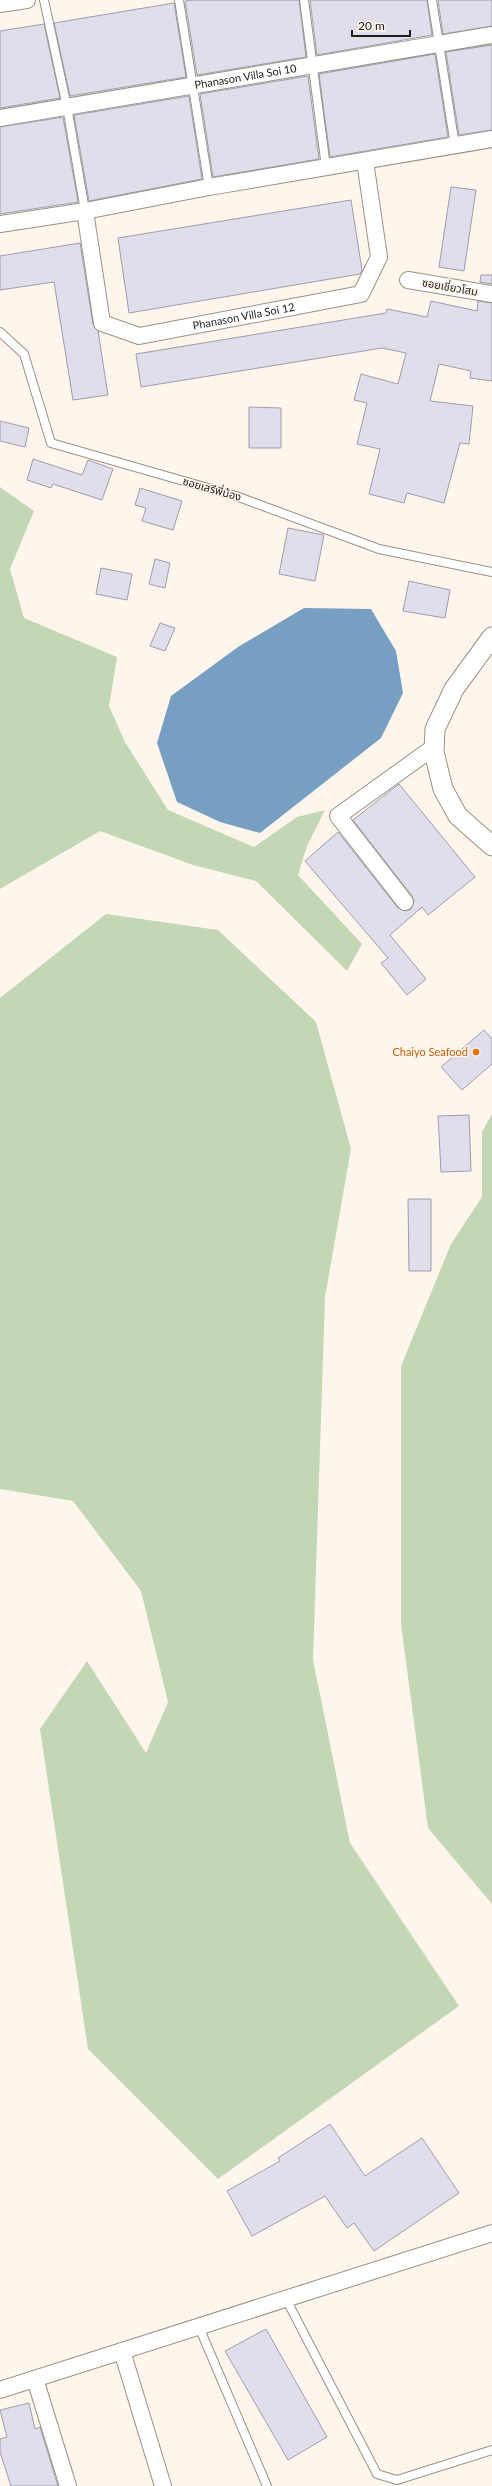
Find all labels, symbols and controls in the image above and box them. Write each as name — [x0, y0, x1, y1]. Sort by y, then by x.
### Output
scale bar — [352, 12, 410, 38]
text: 20 m — [358, 18, 385, 33]
street label: Phanason Villa Soi 10 — [193, 61, 298, 91]
street label: ซอยเชี่ยวโสม — [421, 274, 479, 298]
street label: Phanason Villa Soi 12 — [192, 300, 296, 332]
street label: ซอยเสรีพี่น้อง — [181, 473, 243, 503]
place label: Chaiyo Seafood — [392, 1045, 468, 1058]
marker: Chaiyo Seafood — [471, 1047, 481, 1057]

